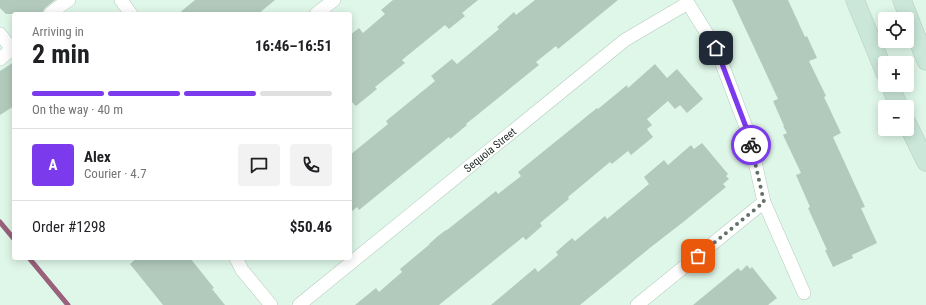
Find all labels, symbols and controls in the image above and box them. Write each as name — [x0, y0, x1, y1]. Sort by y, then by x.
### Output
map controls — [878, 12, 914, 136]
button: locate — [878, 12, 914, 48]
text: Arriving in — [32, 24, 84, 39]
pin — [699, 31, 733, 65]
text: 16:46–16:51 — [255, 37, 332, 55]
icon: home — [705, 37, 727, 59]
text: 2 min — [32, 39, 90, 69]
button: + — [878, 56, 914, 92]
button: − — [878, 100, 914, 136]
text: On the way · 40 m — [32, 102, 123, 117]
street label: Sequoia Street — [461, 125, 519, 175]
courier — [731, 125, 771, 165]
icon: bike — [740, 134, 762, 156]
button: chat — [238, 144, 280, 186]
button: phone — [290, 144, 332, 186]
text: Alex — [84, 148, 111, 166]
text: A — [49, 156, 57, 174]
text: Courier · 4.7 — [84, 166, 147, 181]
text: Order #1298 — [32, 218, 106, 236]
text: $50.46 — [290, 218, 332, 236]
pin — [681, 239, 715, 273]
icon: bag — [687, 245, 709, 267]

